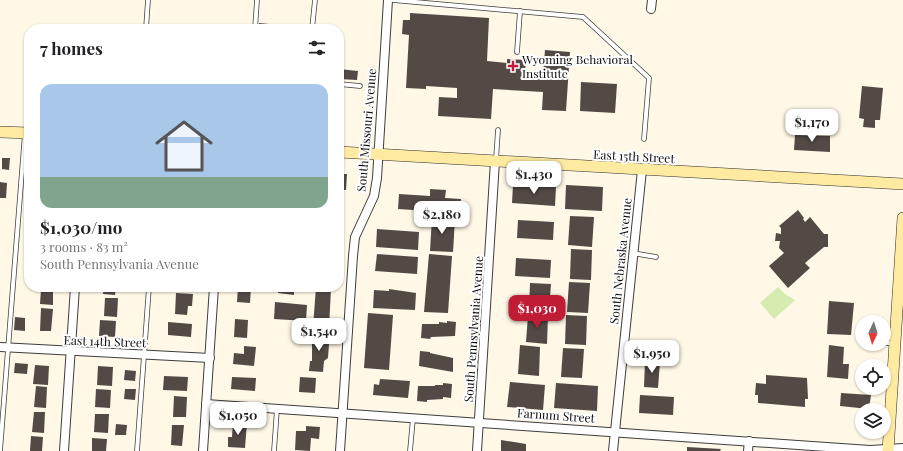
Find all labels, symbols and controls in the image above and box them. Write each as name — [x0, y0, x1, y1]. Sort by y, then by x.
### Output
text: 7 homes — [40, 37, 103, 59]
icon: filters — [306, 37, 328, 59]
place label: Wyoming Behavioral Institute — [521, 51, 633, 81]
marker: Wyoming Behavioral Institute — [507, 60, 519, 72]
street label: South Missouri Avenue — [353, 68, 379, 192]
pin: $1,170 — [779, 109, 845, 143]
icon: home — [148, 110, 220, 182]
text: $1,170 — [794, 113, 830, 130]
street label: East 15th Street — [593, 146, 676, 166]
pin: $1,430 — [501, 161, 567, 195]
text: $1,430 — [515, 165, 553, 182]
street label: South Nebraska Avenue — [605, 197, 635, 325]
pin: $2,180 — [409, 201, 475, 235]
text: $2,180 — [423, 205, 461, 222]
text: $1,030/mo — [40, 216, 122, 238]
text: 3 rooms · 83 m² — [40, 238, 128, 255]
text: South Pennsylvania Avenue — [40, 255, 199, 272]
street label: South Pennsylvania Avenue — [460, 255, 486, 403]
pin: $1,030 — [504, 295, 570, 329]
text: $1,030 — [517, 299, 557, 316]
north arrow — [855, 315, 891, 351]
map controls — [855, 315, 891, 439]
pin: $1,540 — [286, 318, 352, 352]
text: $1,540 — [300, 322, 338, 339]
street label: East 14th Street — [63, 332, 147, 350]
pin: $1,950 — [619, 340, 685, 374]
text: $1,950 — [633, 344, 671, 361]
button: locate — [855, 359, 891, 395]
pin: $1,050 — [205, 402, 271, 436]
button: layers — [855, 403, 891, 439]
street label: Farnum Street — [517, 404, 596, 426]
text: $1,050 — [219, 406, 257, 423]

